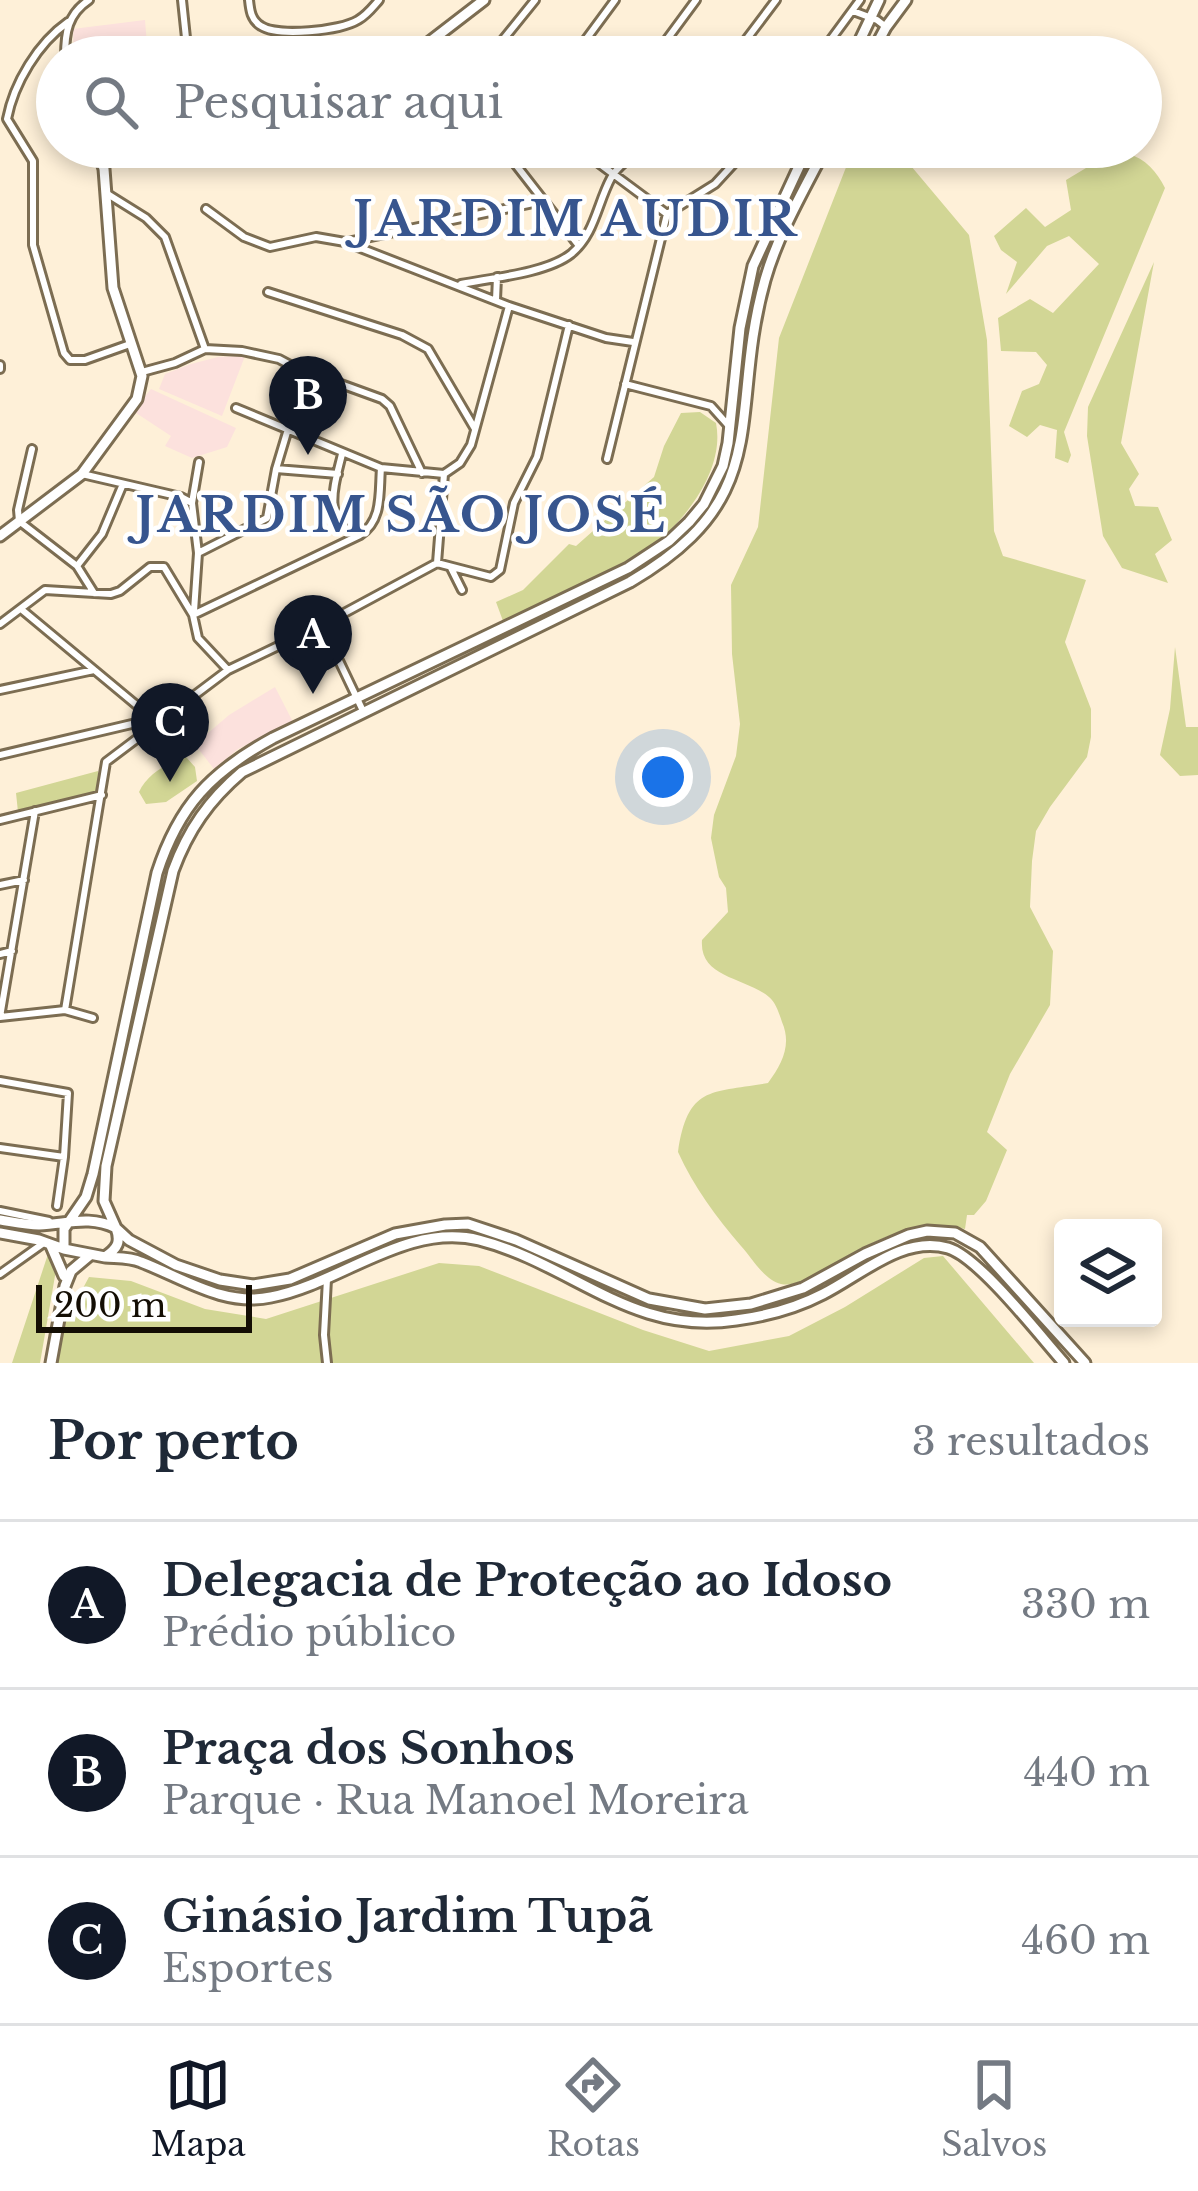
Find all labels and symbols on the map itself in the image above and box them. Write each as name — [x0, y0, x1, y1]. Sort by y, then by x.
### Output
district label: JARDIM AUDIR — [344, 189, 799, 249]
pin: B — [269, 356, 347, 455]
district label: JARDIM SÃO JOSÉ — [126, 485, 669, 545]
pin: A — [274, 595, 352, 694]
pin: C — [131, 683, 209, 782]
your location — [633, 747, 693, 807]
scale bar — [36, 1279, 252, 1332]

